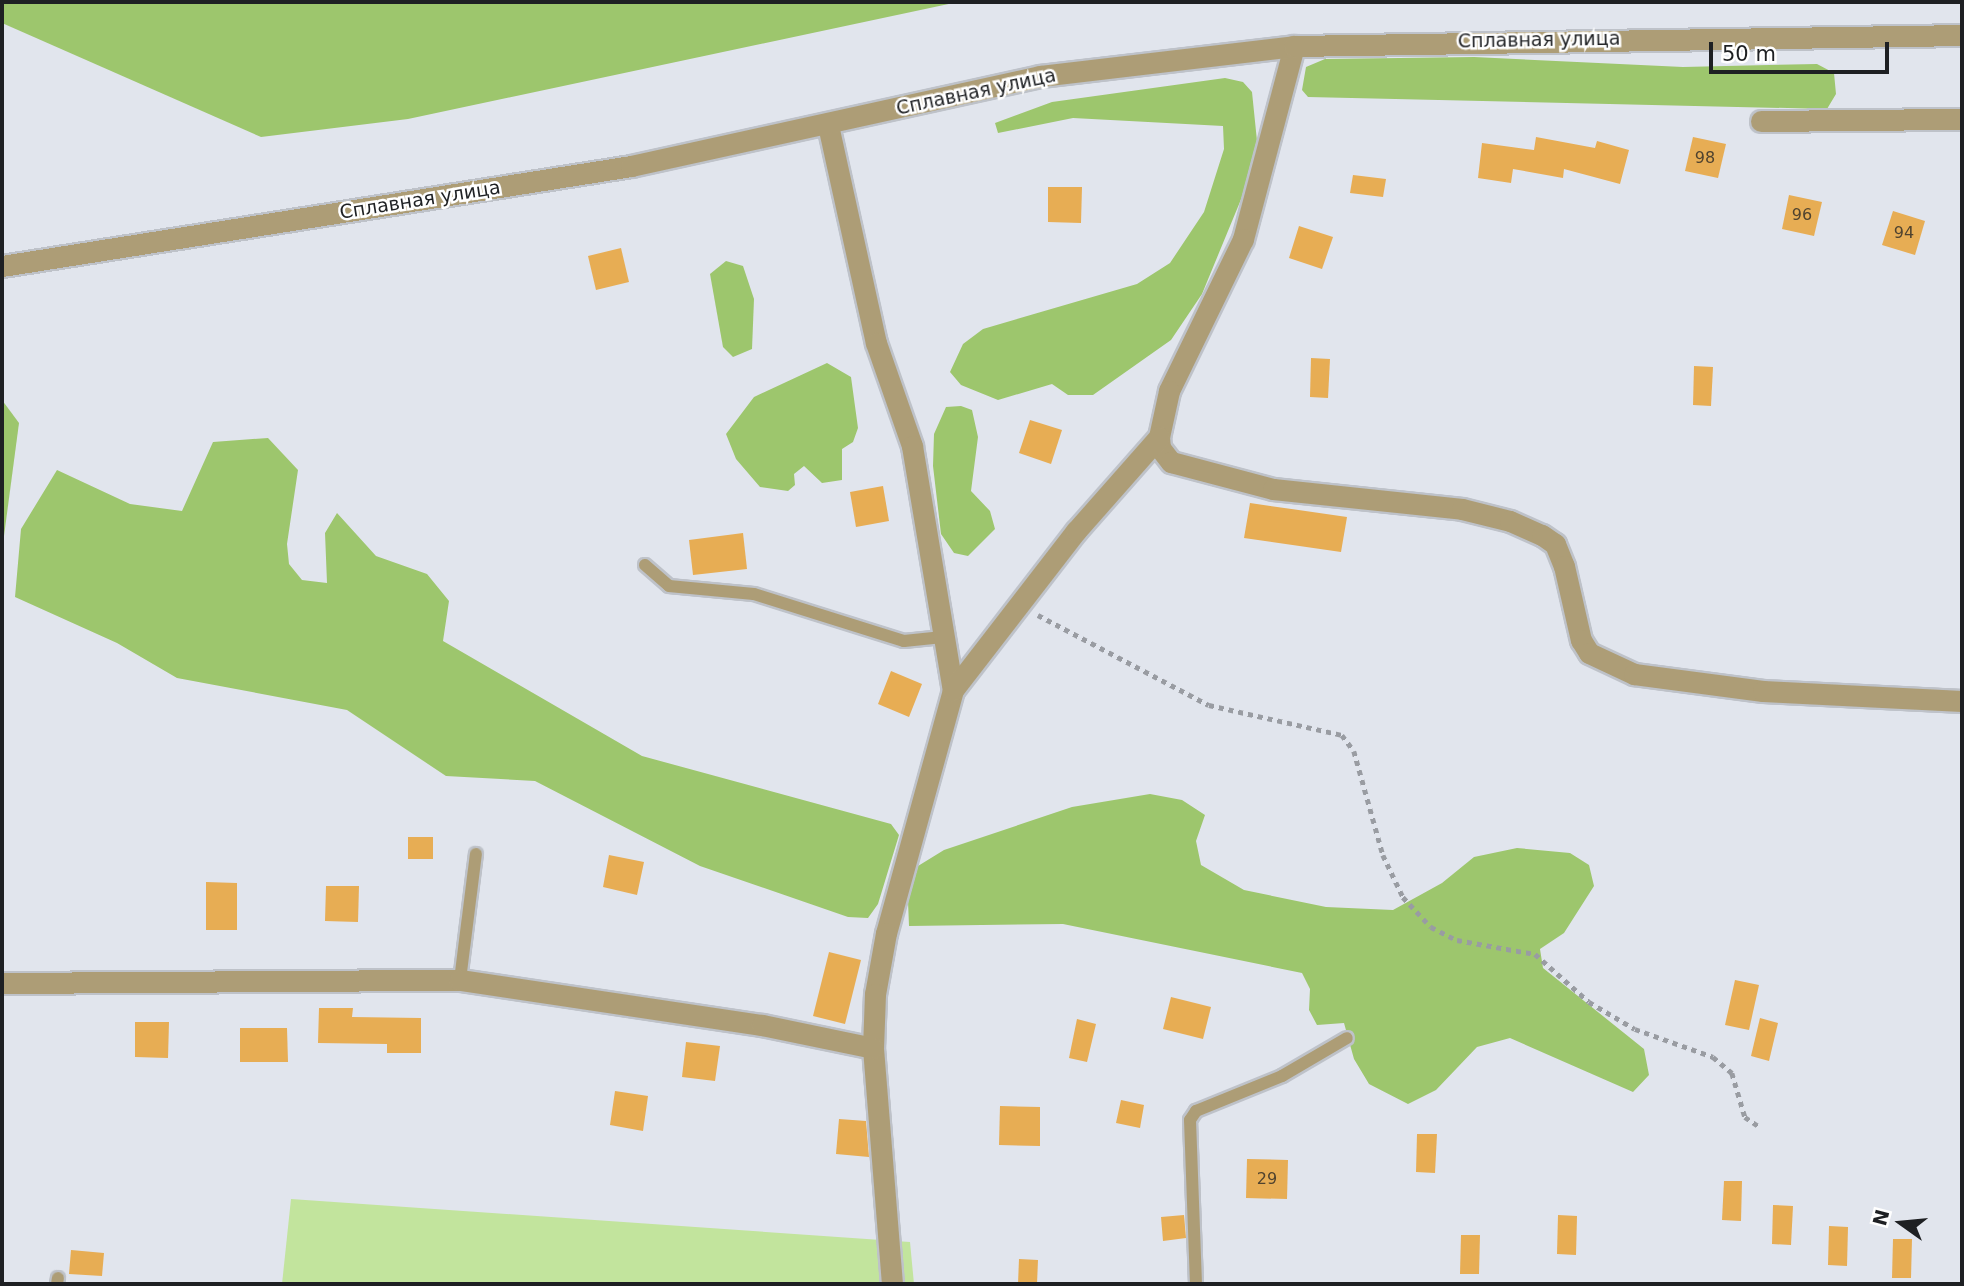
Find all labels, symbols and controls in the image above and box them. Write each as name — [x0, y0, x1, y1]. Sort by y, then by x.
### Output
street label: Сплавная улица — [1458, 27, 1620, 53]
scale bar — [1712, 28, 1892, 72]
text: 50 m — [1722, 42, 1776, 66]
street label: Сплавная улица — [894, 64, 1058, 120]
house number: 98 — [1695, 148, 1715, 168]
street label: Сплавная улица — [338, 176, 502, 224]
house number: 96 — [1792, 205, 1812, 225]
house number: 94 — [1894, 223, 1914, 243]
house number: 29 — [1257, 1169, 1277, 1189]
north arrow — [1866, 1188, 1936, 1258]
text: N — [1868, 1207, 1893, 1228]

